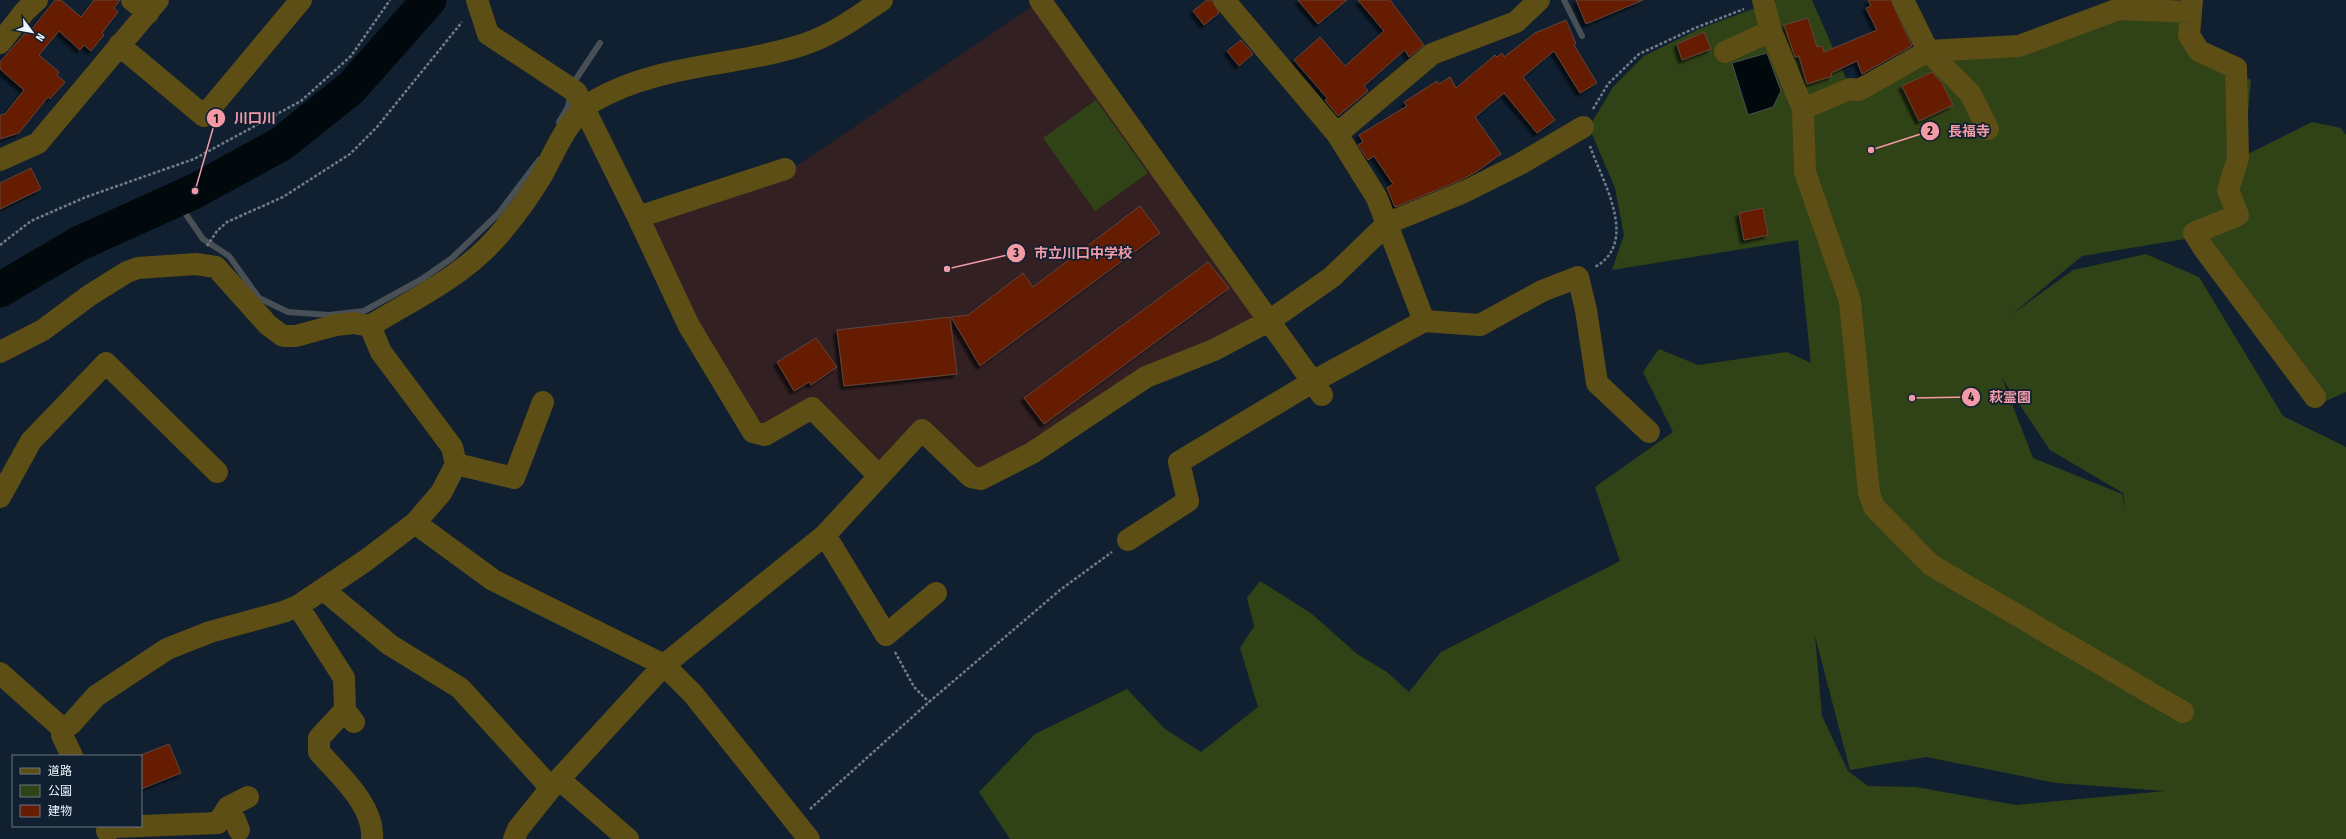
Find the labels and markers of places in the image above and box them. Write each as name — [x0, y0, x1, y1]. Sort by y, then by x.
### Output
callout: 川口川 — [206, 105, 284, 131]
callout: 長福寺 — [1920, 118, 1998, 144]
callout: 市立川口中学校 — [1006, 240, 1140, 266]
callout: 萩霊園 — [1961, 384, 2039, 410]

